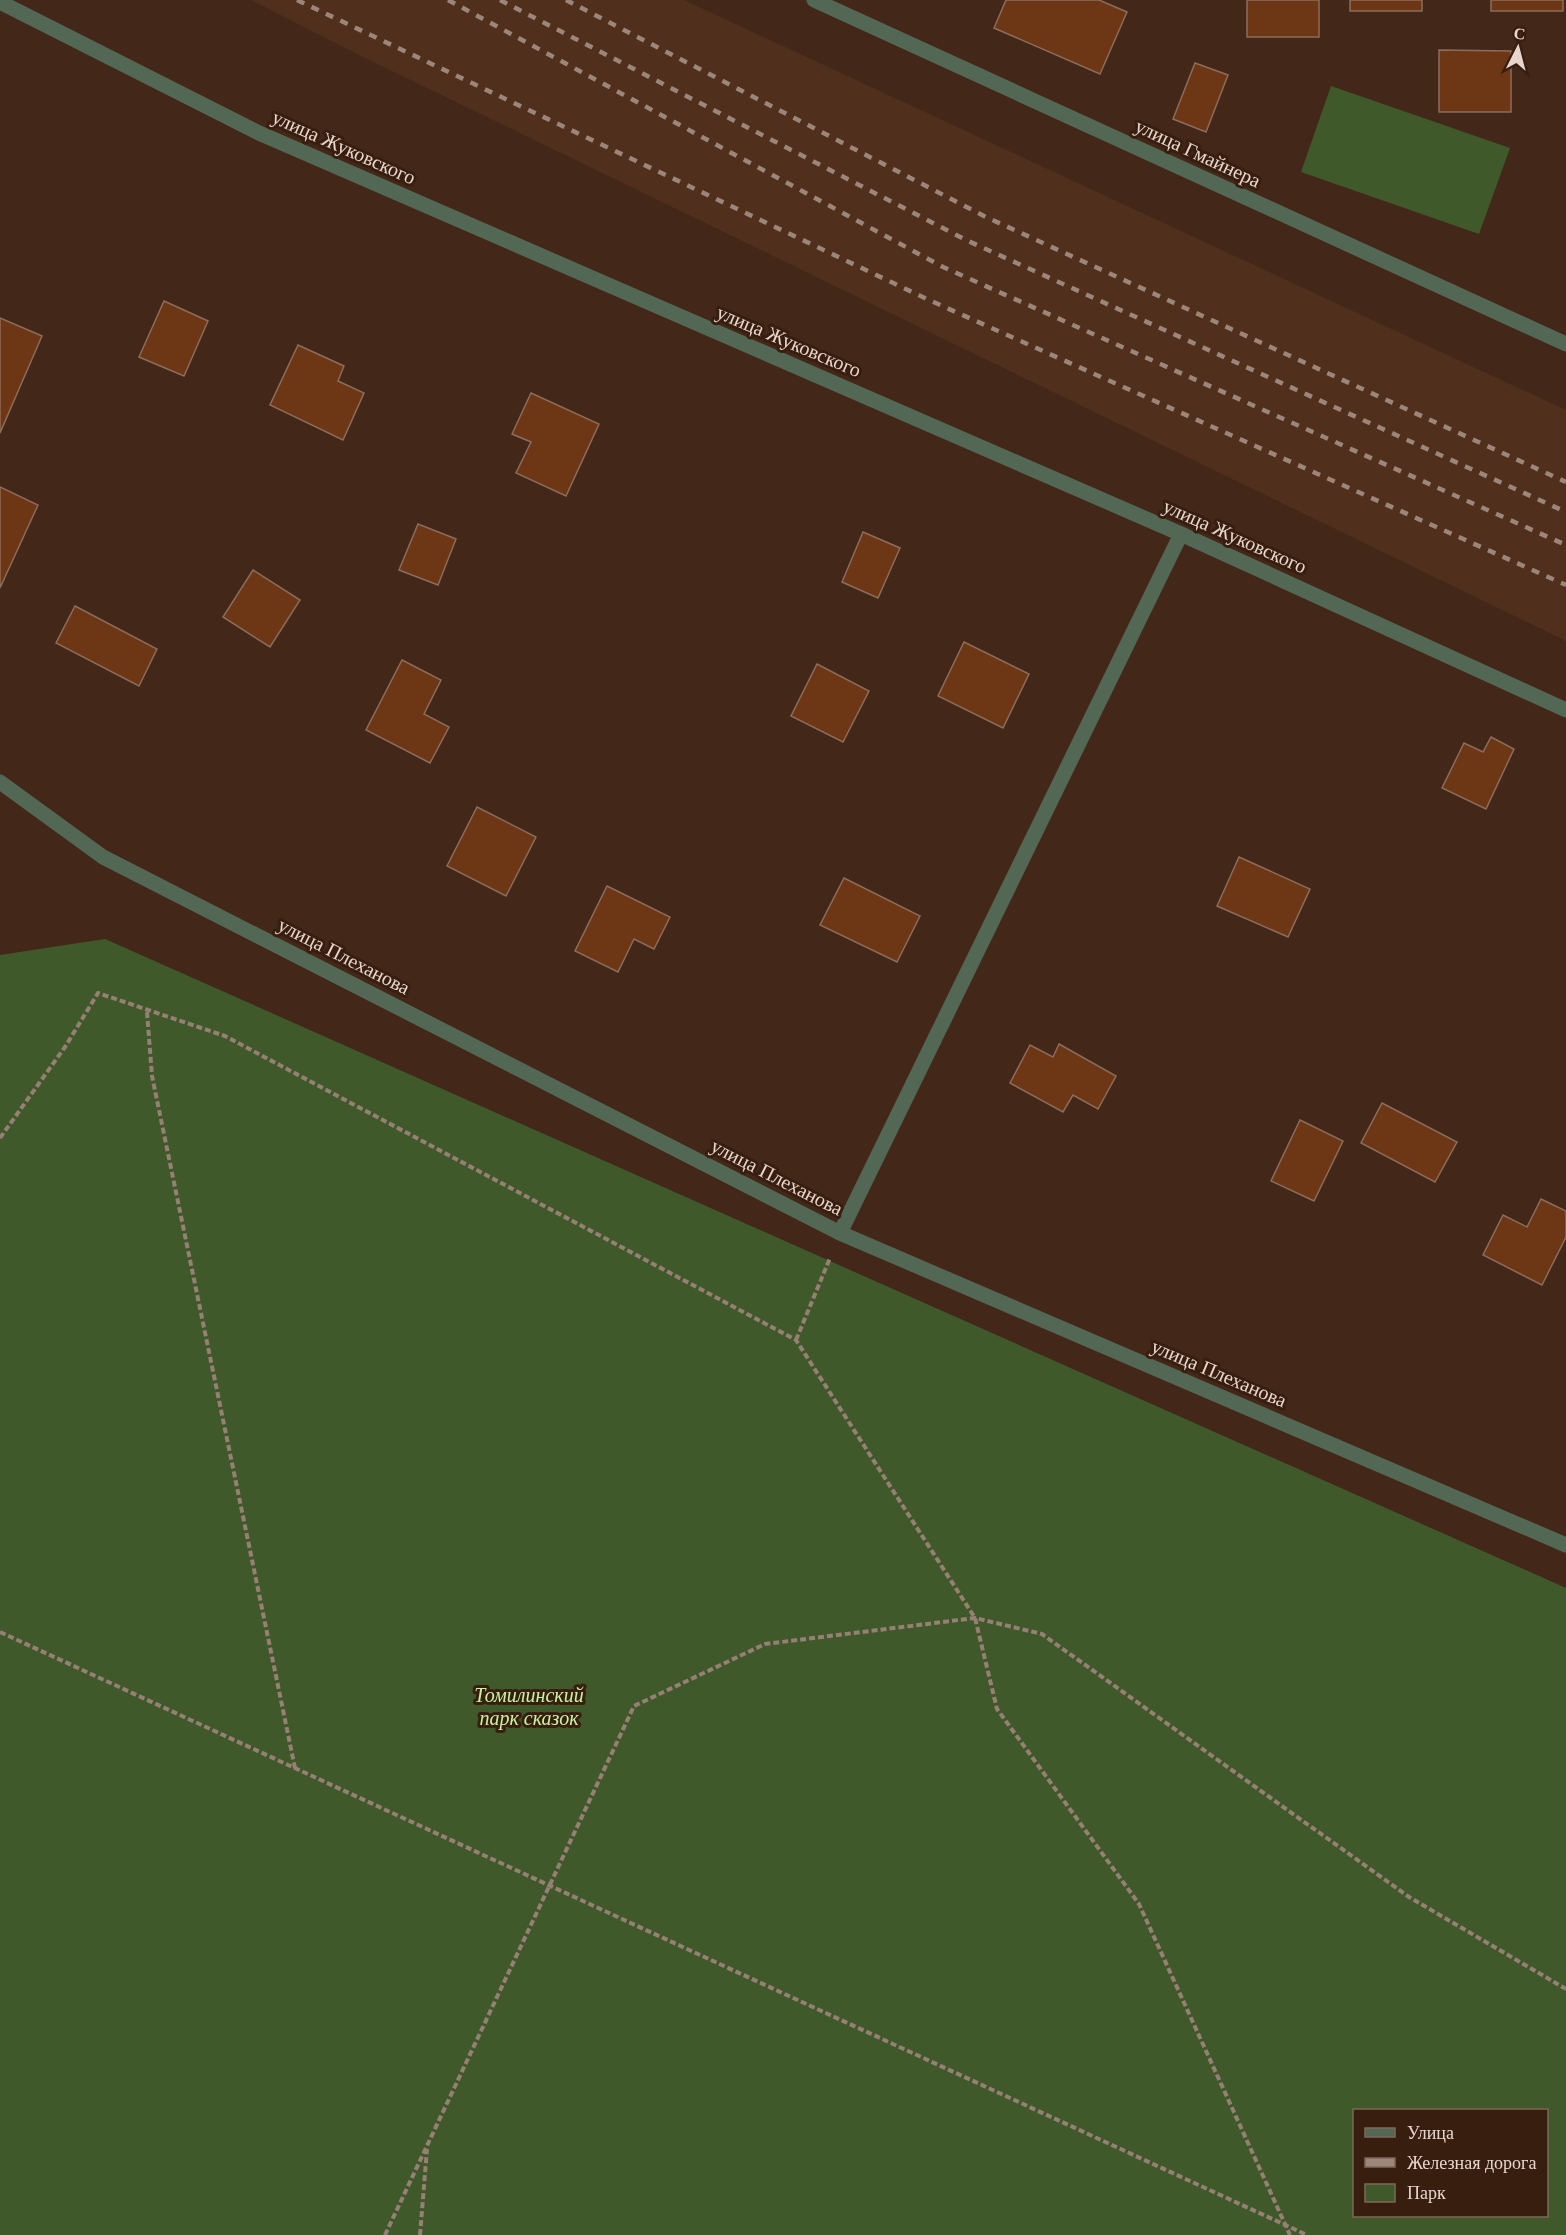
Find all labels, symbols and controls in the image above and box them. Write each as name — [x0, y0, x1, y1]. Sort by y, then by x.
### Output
north arrow — [1488, 18, 1548, 78]
text: С — [1513, 25, 1526, 43]
street label: улица Жуковского — [268, 106, 419, 189]
street label: улица Гмайнера — [1131, 114, 1264, 193]
street label: улица Жуковского — [713, 301, 864, 382]
street label: улица Жуковского — [1159, 495, 1310, 578]
street label: улица Плеханова — [274, 913, 414, 1000]
street label: улица Плеханова — [707, 1134, 847, 1221]
street label: улица Плеханова — [1148, 1335, 1290, 1412]
park label: Томилинский парк сказок — [474, 1684, 584, 1730]
legend — [1353, 2109, 1548, 2217]
text: Улица — [1407, 2123, 1454, 2143]
text: Железная дорога — [1407, 2153, 1536, 2173]
text: Парк — [1407, 2183, 1446, 2203]

